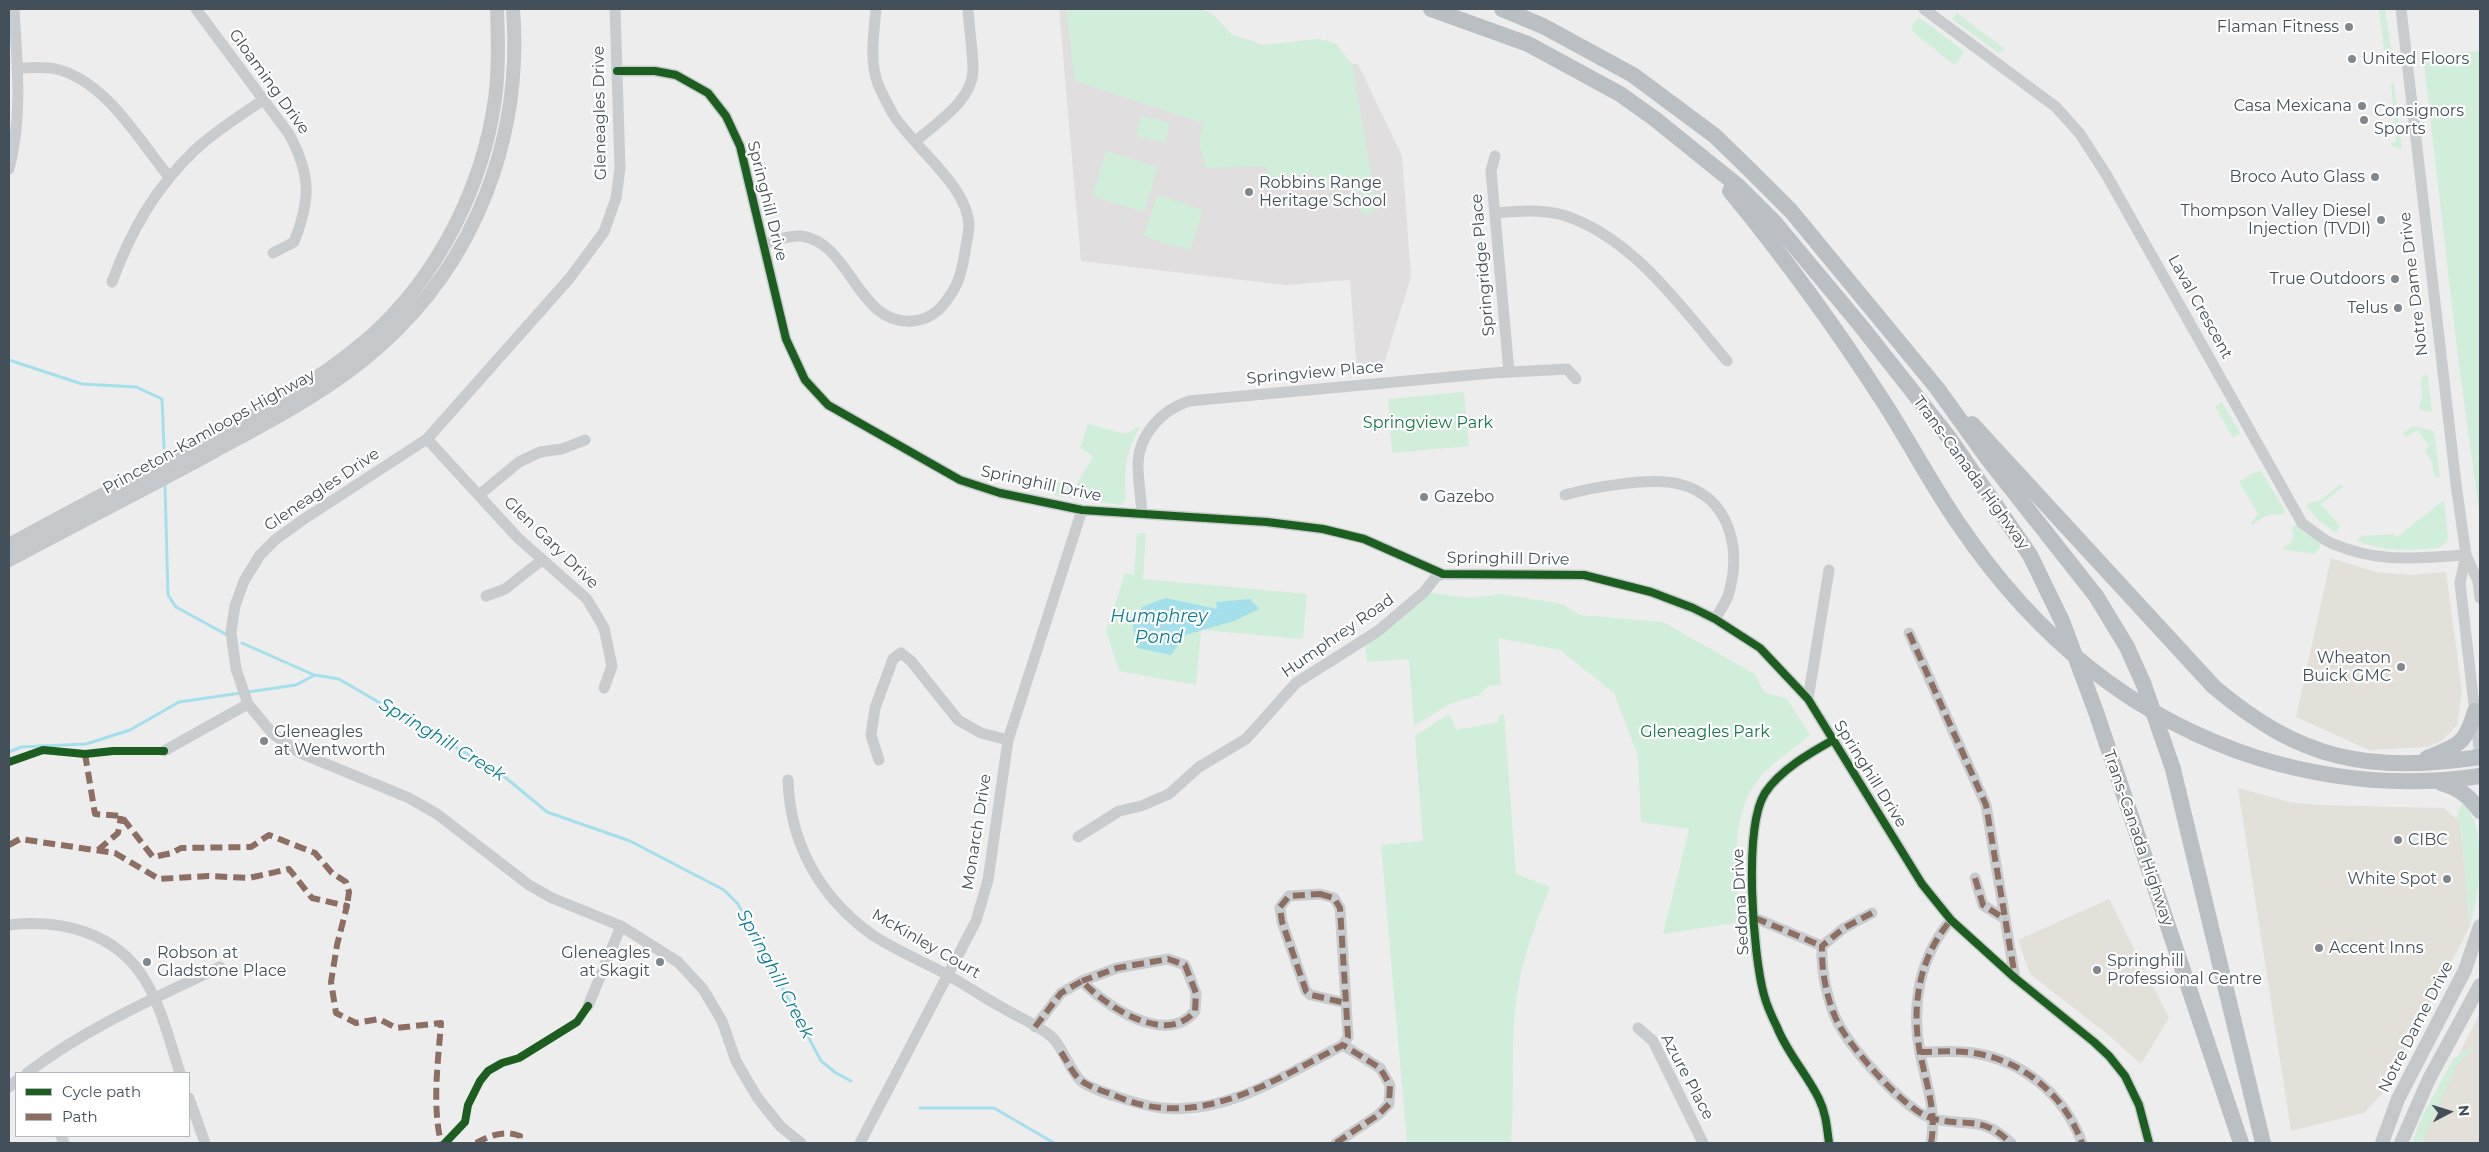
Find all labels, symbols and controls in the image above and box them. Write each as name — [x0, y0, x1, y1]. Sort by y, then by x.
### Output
place label: Flaman Fitness — [2217, 17, 2339, 37]
marker: Flaman Fitness — [2343, 21, 2355, 33]
street label: Gloaming Drive — [224, 26, 314, 138]
street label: Gleneagles Drive — [589, 45, 611, 181]
place label: United Floors — [2362, 49, 2469, 69]
marker: United Floors — [2346, 53, 2358, 65]
place label: Casa Mexicana — [2234, 96, 2352, 116]
marker: Casa Mexicana — [2356, 100, 2368, 112]
place label: Consignors Sports — [2374, 101, 2464, 139]
marker: Consignors Sports — [2358, 114, 2370, 126]
street label: Springhill Drive — [743, 139, 791, 263]
place label: Broco Auto Glass — [2229, 167, 2365, 187]
marker: Broco Auto Glass — [2369, 171, 2381, 183]
place label: Robbins Range Heritage School — [1259, 173, 1386, 211]
marker: Robbins Range Heritage School — [1243, 186, 1255, 198]
street label: Springridge Place — [1467, 193, 1499, 337]
place label: Thompson Valley Diesel Injection (TVDI) — [2181, 201, 2371, 239]
street label: Notre Dame Drive — [2396, 211, 2432, 357]
marker: Thompson Valley Diesel Injection (TVDI) — [2375, 214, 2387, 226]
street label: Laval Crescent — [2164, 252, 2236, 362]
place label: True Outdoors — [2270, 269, 2385, 289]
marker: True Outdoors — [2389, 273, 2401, 285]
place label: Telus — [2347, 298, 2388, 318]
marker: Telus — [2392, 302, 2404, 314]
street label: Springview Place — [1246, 357, 1384, 389]
street label: Princeton-Kamloops Highway — [100, 366, 318, 498]
street label: Trans-Canada Highway — [1909, 393, 2033, 553]
park label: Springview Park — [1363, 413, 1493, 433]
street label: Gleneagles Drive — [261, 444, 383, 536]
street label: Springhill Drive — [979, 462, 1103, 506]
place label: Gazebo — [1434, 487, 1494, 507]
marker: Gazebo — [1418, 491, 1430, 503]
street label: Glen Gary Drive — [500, 493, 602, 593]
street label: Springhill Drive — [1446, 548, 1570, 570]
street label: Humphrey Road — [1278, 590, 1398, 682]
water label: Humphrey Pond — [1110, 606, 1208, 649]
place label: Wheaton Buick GMC — [2302, 648, 2391, 686]
marker: Wheaton Buick GMC — [2395, 661, 2407, 673]
water label: Springhill Creek — [375, 694, 509, 786]
street label: Springhill Drive — [1829, 717, 1911, 831]
place label: Gleneagles at Wentworth — [274, 722, 386, 760]
park label: Gleneagles Park — [1640, 722, 1770, 742]
marker: Gleneagles at Wentworth — [258, 735, 270, 747]
street label: Trans-Canada Highway — [2099, 747, 2177, 929]
street label: Monarch Drive — [958, 772, 996, 892]
place label: CIBC — [2408, 830, 2448, 850]
marker: CIBC — [2392, 834, 2404, 846]
street label: Sedona Drive — [1729, 848, 1753, 956]
place label: White Spot — [2347, 869, 2437, 889]
marker: White Spot — [2441, 873, 2453, 885]
street label: McKinley Court — [868, 905, 984, 983]
water label: Springhill Creek — [732, 906, 818, 1042]
place label: Accent Inns — [2329, 938, 2424, 958]
marker: Accent Inns — [2313, 942, 2325, 954]
place label: Robson at Gladstone Place — [157, 943, 286, 981]
place label: Gleneagles at Skagit — [561, 943, 650, 981]
place label: Springhill Professional Centre — [2107, 951, 2262, 989]
marker: Robson at Gladstone Place — [141, 956, 153, 968]
marker: Gleneagles at Skagit — [654, 956, 666, 968]
street label: Notre Dame Drive — [2375, 958, 2457, 1096]
marker: Springhill Professional Centre — [2091, 964, 2103, 976]
street label: Azure Place — [1656, 1031, 1718, 1123]
legend — [15, 1072, 190, 1137]
text: Cycle path — [62, 1082, 141, 1101]
north arrow — [2424, 1087, 2474, 1137]
text: N — [2454, 1104, 2473, 1117]
text: Path — [62, 1107, 98, 1126]

